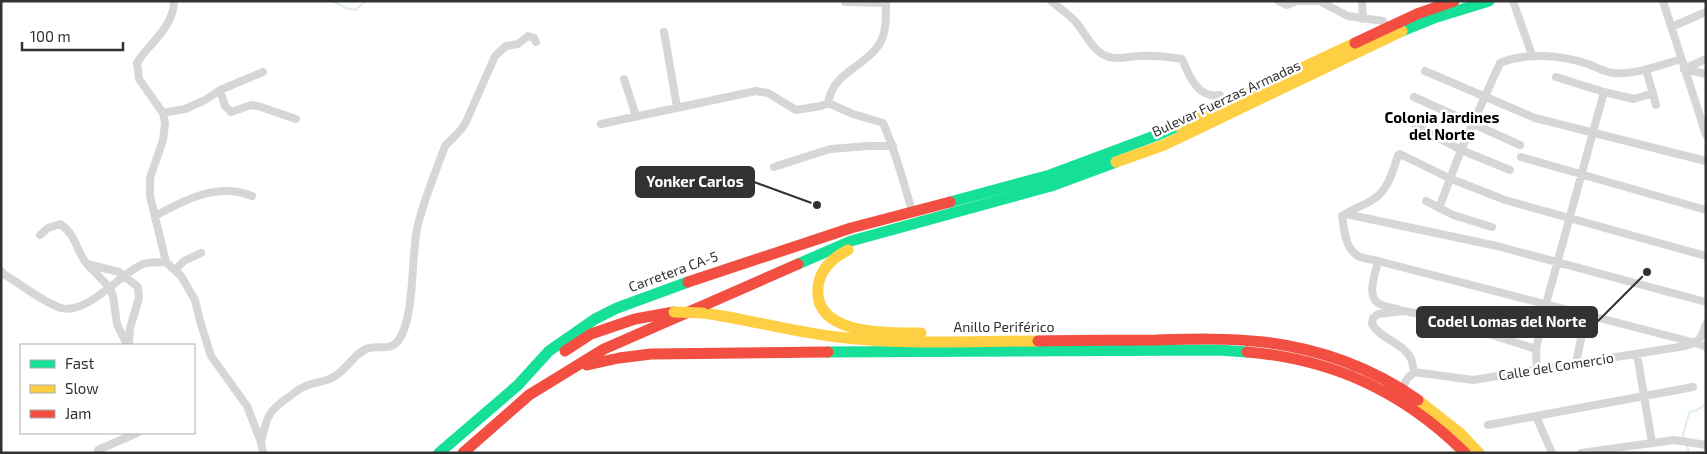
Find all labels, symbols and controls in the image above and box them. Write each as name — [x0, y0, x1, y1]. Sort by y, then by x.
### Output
scale bar — [22, 20, 124, 52]
text: 100 m — [30, 27, 71, 45]
street label: Bulevar Fuerzas Armadas — [1149, 56, 1303, 140]
district label: Colonia Jardines del Norte — [1384, 108, 1500, 143]
callout: Yonker Carlos — [636, 167, 754, 197]
text: Yonker Carlos — [646, 172, 744, 190]
street label: Carretera CA-5 — [626, 247, 720, 295]
callout: Codel Lomas del Norte — [1417, 307, 1597, 337]
text: Codel Lomas del Norte — [1428, 312, 1586, 330]
street label: Anillo Periférico — [954, 318, 1055, 335]
legend — [20, 344, 195, 434]
street label: Calle del Comercio — [1497, 348, 1615, 384]
text: Fast — [65, 354, 95, 372]
text: Slow — [65, 379, 99, 397]
text: Jam — [65, 404, 91, 422]

